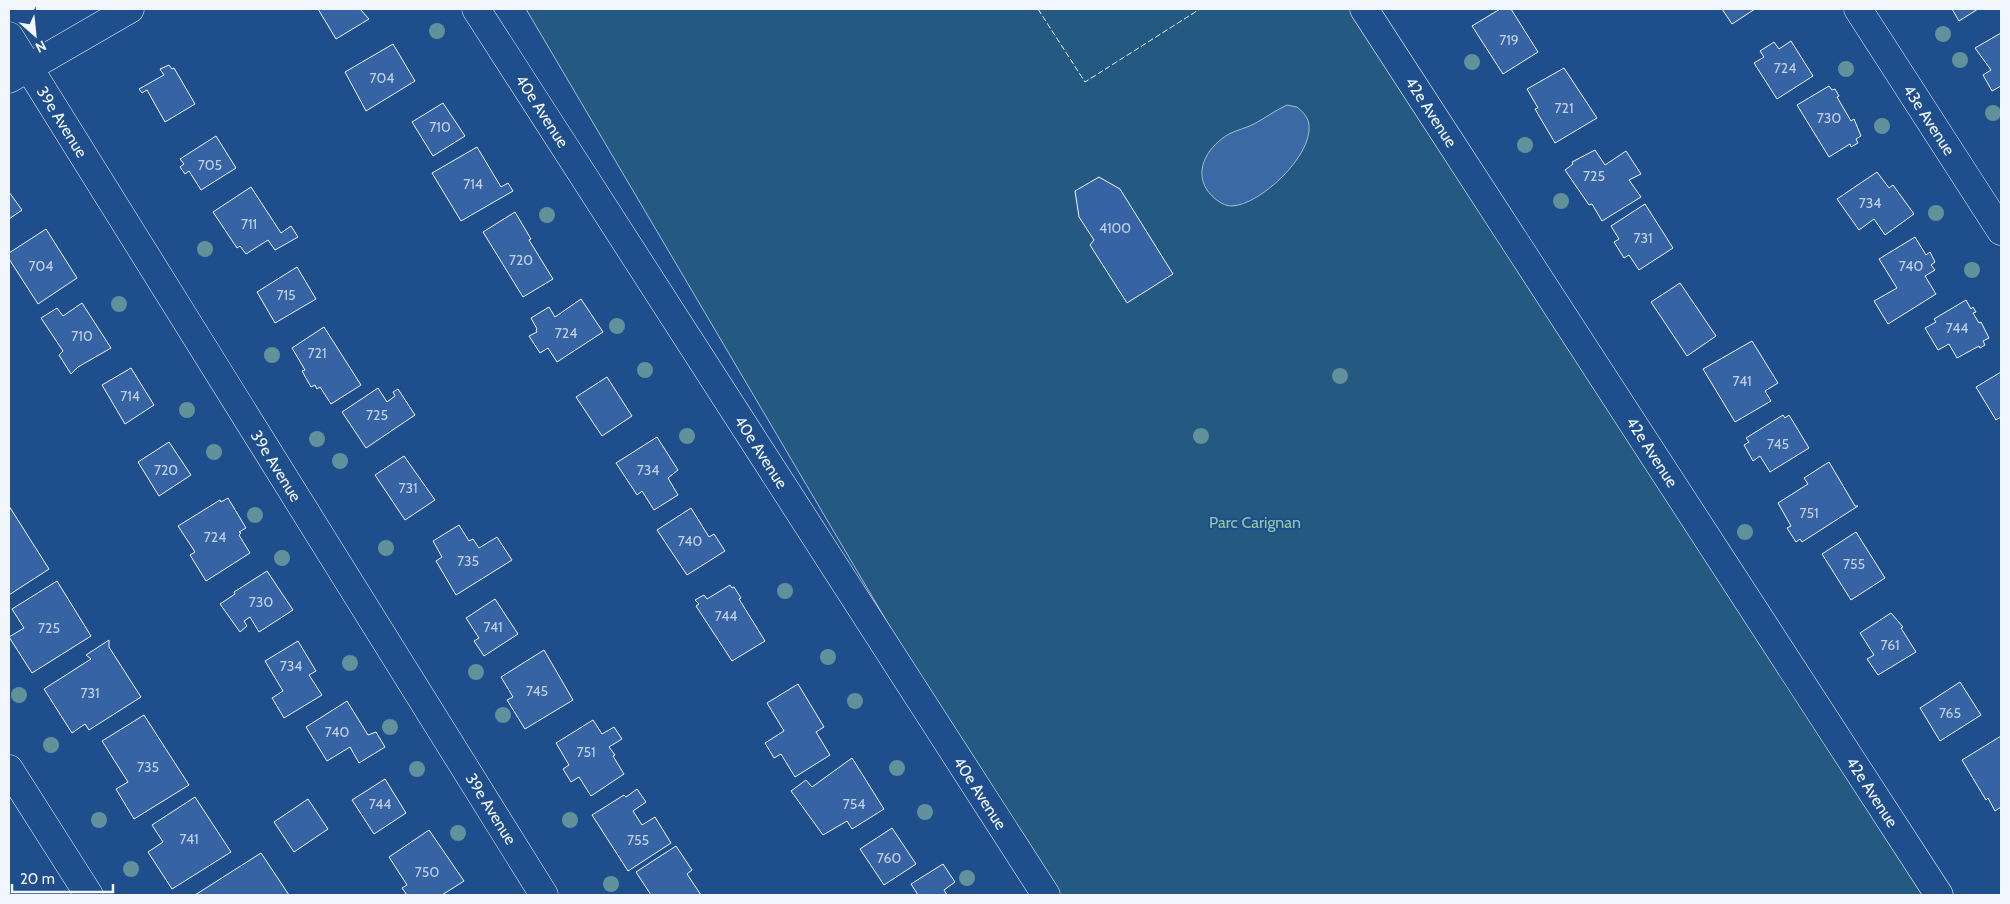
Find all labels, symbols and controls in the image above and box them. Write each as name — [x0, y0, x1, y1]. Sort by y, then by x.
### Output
north arrow — [10, 10, 60, 60]
house number: 719 — [1499, 31, 1519, 49]
text: N — [32, 36, 49, 57]
house number: 724 — [1774, 59, 1796, 77]
house number: 704 — [370, 69, 394, 87]
street label: 40e Avenue — [511, 71, 573, 151]
street label: 42e Avenue — [1401, 73, 1461, 151]
street label: 43e Avenue — [1899, 81, 1959, 159]
street label: 39e Avenue — [33, 83, 91, 161]
house number: 721 — [1555, 99, 1573, 117]
house number: 730 — [1817, 109, 1841, 127]
house number: 710 — [429, 118, 451, 136]
house number: 705 — [198, 156, 222, 174]
house number: 725 — [1583, 167, 1605, 185]
house number: 714 — [463, 175, 483, 193]
house number: 734 — [1859, 194, 1881, 212]
house number: 711 — [241, 215, 257, 233]
house number: 4100 — [1099, 219, 1131, 237]
house number: 731 — [1633, 229, 1653, 247]
house number: 720 — [509, 251, 533, 269]
house number: 704 — [29, 257, 53, 275]
house number: 740 — [1899, 257, 1923, 275]
house number: 715 — [276, 286, 296, 304]
house number: 744 — [1946, 319, 1968, 337]
house number: 724 — [555, 324, 577, 342]
house number: 710 — [71, 327, 93, 345]
house number: 721 — [308, 344, 326, 362]
house number: 741 — [1732, 372, 1752, 390]
house number: 714 — [120, 387, 140, 405]
house number: 725 — [366, 406, 388, 424]
street label: 40e Avenue — [730, 412, 792, 492]
street label: 42e Avenue — [1622, 413, 1682, 491]
street label: 39e Avenue — [247, 427, 305, 505]
house number: 745 — [1767, 435, 1789, 453]
house number: 720 — [154, 461, 178, 479]
house number: 734 — [637, 461, 659, 479]
house number: 731 — [398, 479, 418, 497]
house number: 751 — [1799, 504, 1819, 522]
park label: Parc Carignan — [1209, 513, 1301, 532]
house number: 724 — [204, 528, 226, 546]
house number: 740 — [678, 532, 702, 550]
house number: 735 — [457, 552, 479, 570]
house number: 755 — [1843, 555, 1865, 573]
house number: 730 — [249, 593, 273, 611]
house number: 744 — [715, 607, 737, 625]
house number: 741 — [483, 618, 503, 636]
house number: 725 — [38, 619, 60, 637]
house number: 761 — [1880, 636, 1900, 654]
house number: 734 — [280, 657, 302, 675]
house number: 745 — [526, 682, 548, 700]
house number: 731 — [80, 684, 100, 702]
house number: 765 — [1939, 704, 1961, 722]
house number: 740 — [325, 723, 349, 741]
house number: 751 — [576, 743, 596, 761]
street label: 40e Avenue — [949, 753, 1011, 833]
street label: 42e Avenue — [1842, 753, 1902, 831]
house number: 735 — [137, 758, 159, 776]
street label: 39e Avenue — [462, 770, 520, 848]
house number: 744 — [369, 795, 391, 813]
house number: 754 — [843, 795, 865, 813]
house number: 741 — [179, 830, 199, 848]
house number: 755 — [627, 831, 649, 849]
house number: 760 — [877, 849, 901, 867]
scale bar — [12, 862, 114, 894]
house number: 750 — [415, 863, 439, 881]
text: 20 m — [20, 870, 55, 888]

